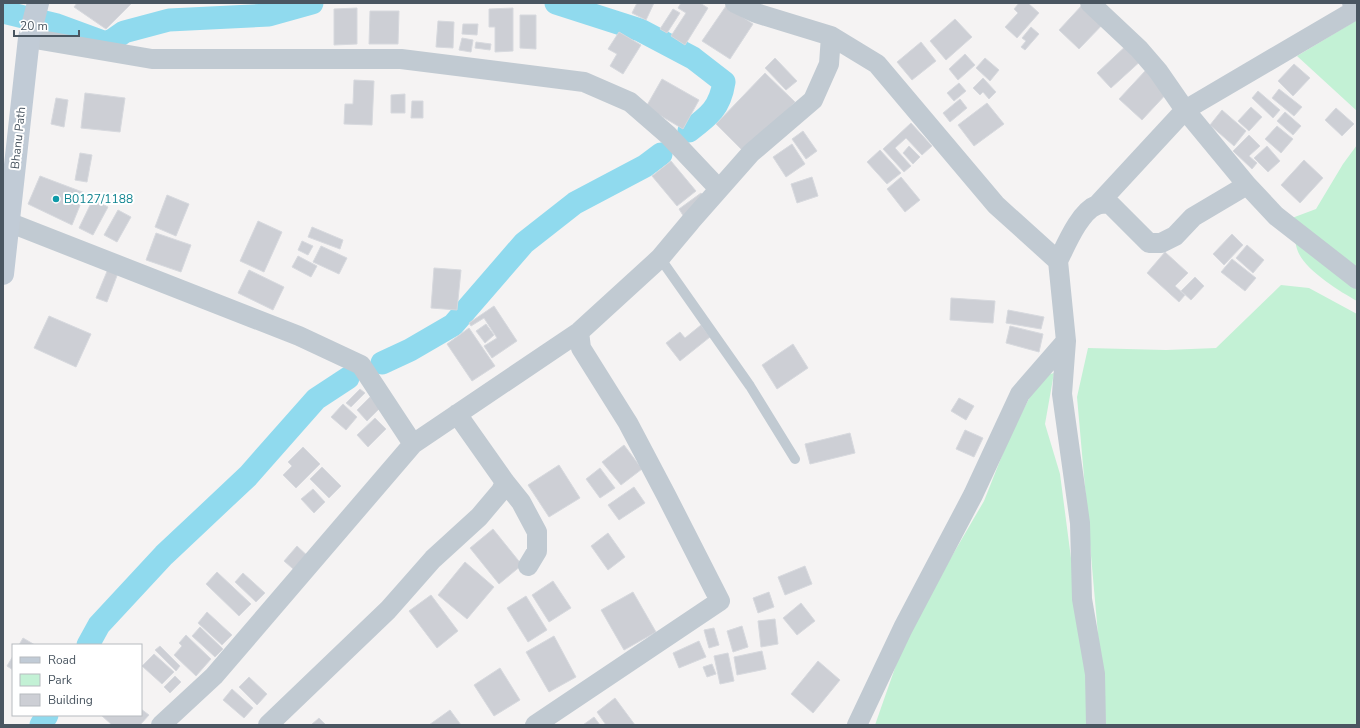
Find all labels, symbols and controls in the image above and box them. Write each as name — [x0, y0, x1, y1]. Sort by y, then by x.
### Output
scale bar — [14, 12, 79, 38]
text: 20 m — [20, 18, 48, 34]
street label: Bhanu Path — [7, 106, 29, 170]
place label: B0127/1188 — [64, 191, 133, 207]
marker: B0127/1188 — [51, 194, 61, 204]
legend — [12, 644, 142, 716]
text: Road — [48, 652, 76, 668]
text: Park — [48, 672, 73, 688]
text: Building — [48, 692, 93, 708]

